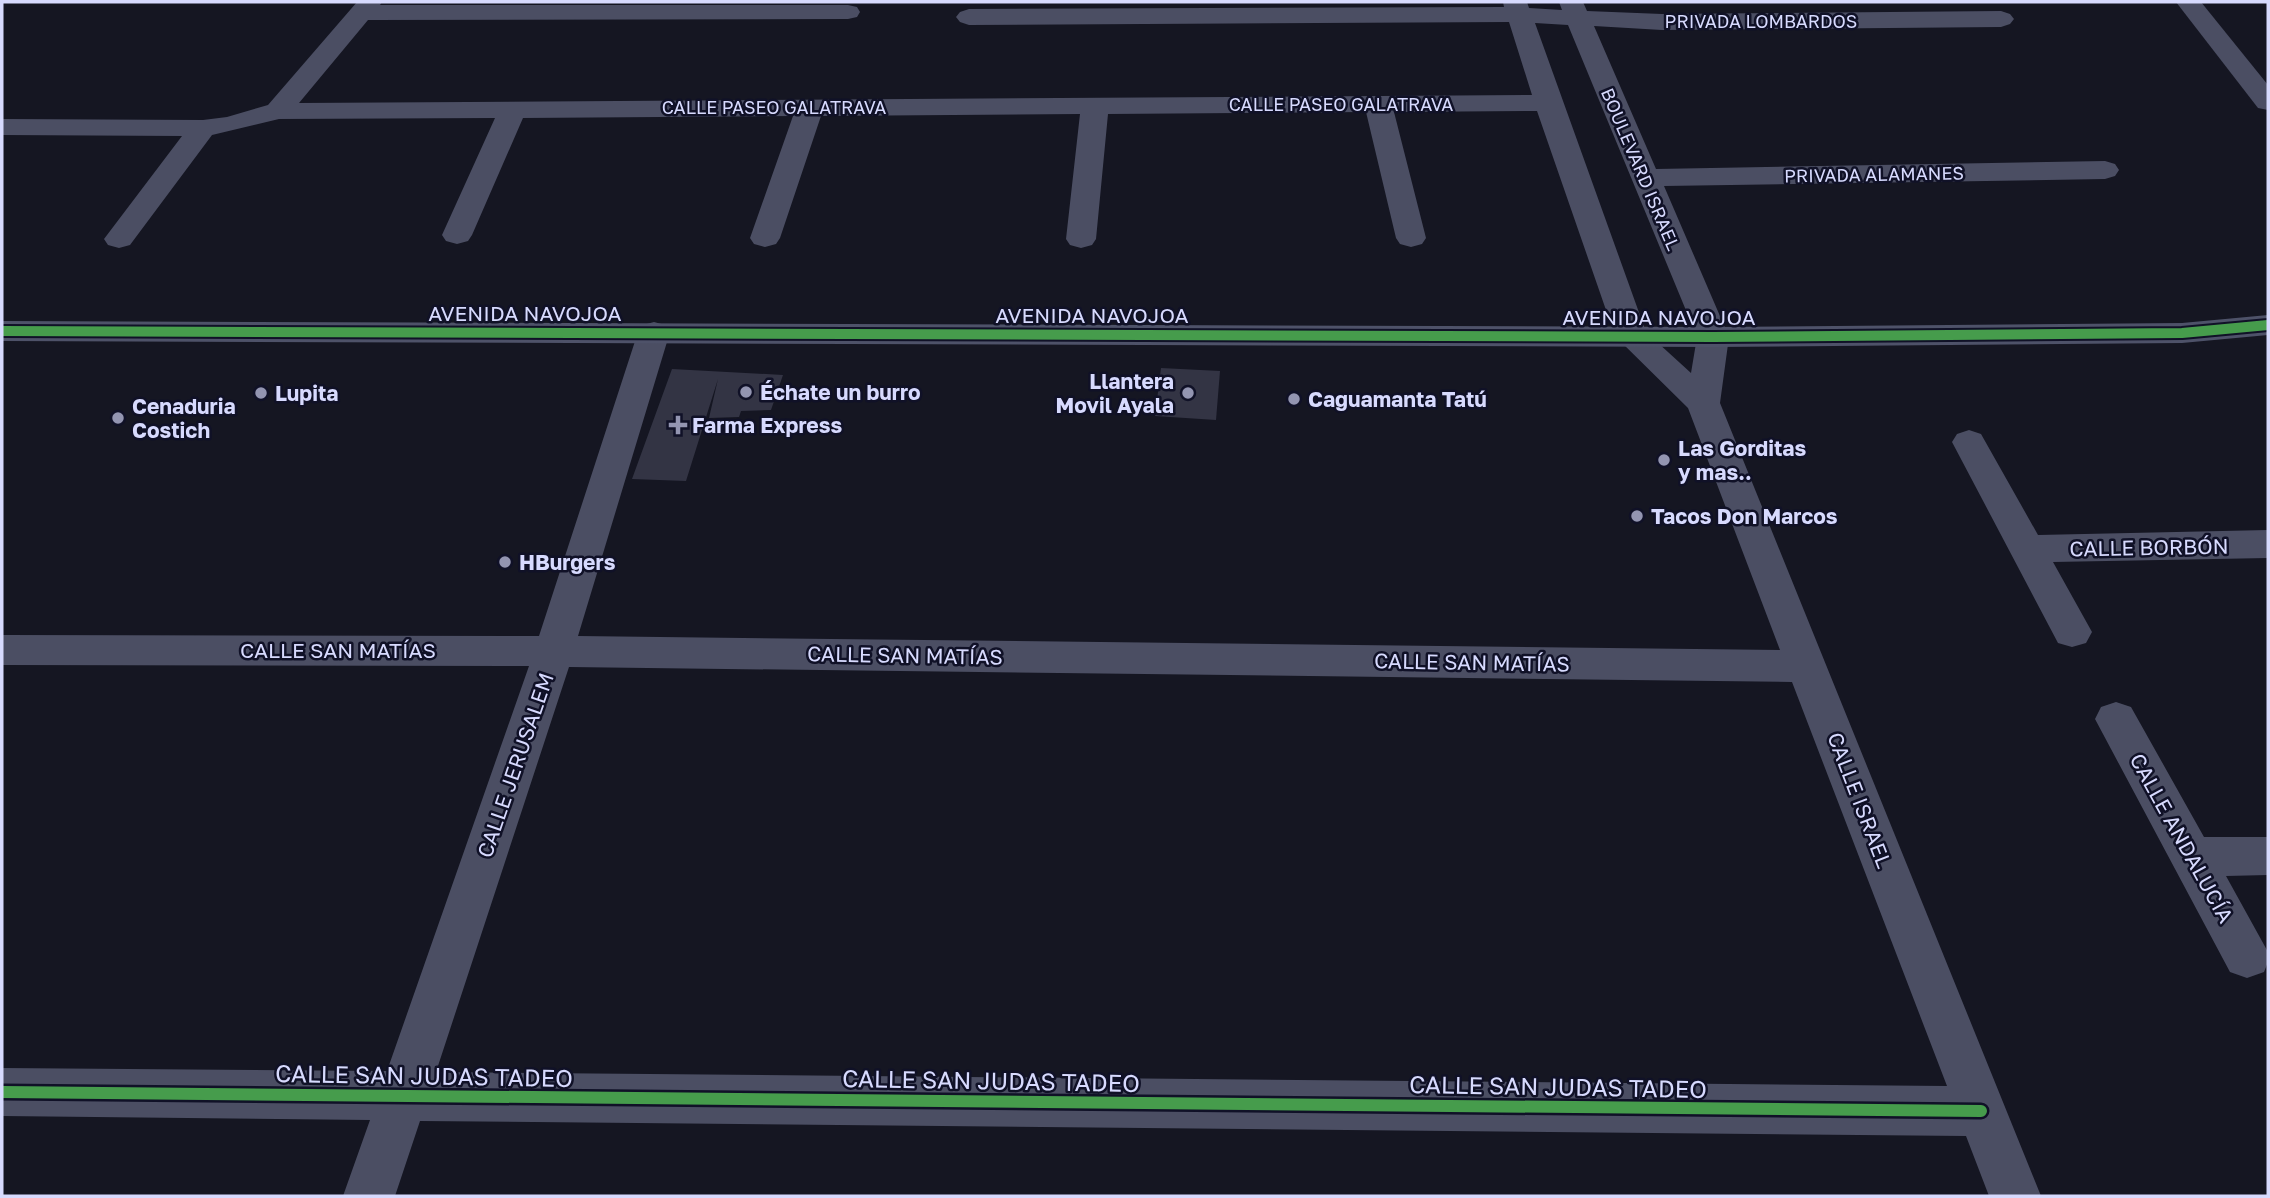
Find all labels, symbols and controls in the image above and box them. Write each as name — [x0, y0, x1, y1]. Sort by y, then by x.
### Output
street label: PRIVADA LOMBARDOS — [1665, 10, 1857, 32]
street label: BOULEVARD ISRAEL — [1597, 84, 1685, 254]
street label: CALLE PASEO GALATRAVA — [1229, 93, 1453, 115]
street label: CALLE PASEO GALATRAVA — [662, 96, 886, 118]
street label: PRIVADA ALAMANES — [1784, 161, 1964, 187]
street label: AVENIDA NAVOJOA — [428, 300, 622, 326]
street label: AVENIDA NAVOJOA — [995, 302, 1189, 328]
street label: AVENIDA NAVOJOA — [1562, 304, 1756, 330]
place label: Llantera Movil Ayala — [1055, 368, 1174, 418]
place label: Échate un burro — [760, 379, 921, 405]
place label: Lupita — [275, 380, 339, 406]
marker: Échate un burro — [738, 384, 754, 400]
marker: Lupita — [253, 385, 269, 401]
marker: Llantera Movil Ayala — [1180, 385, 1196, 401]
place label: Caguamanta Tatú — [1308, 386, 1487, 412]
marker: Caguamanta Tatú — [1286, 391, 1302, 407]
place label: Cenaduria Costich — [132, 393, 236, 443]
marker: Cenaduria Costich — [110, 410, 126, 426]
place label: Farma Express — [692, 412, 842, 438]
marker: Farma Express — [670, 417, 686, 433]
place label: Las Gorditas y mas.. — [1678, 435, 1807, 485]
marker: Las Gorditas y mas.. — [1656, 452, 1672, 468]
place label: Tacos Don Marcos — [1651, 503, 1838, 529]
marker: Tacos Don Marcos — [1629, 508, 1645, 524]
street label: CALLE BORBÓN — [2069, 533, 2229, 561]
place label: HBurgers — [519, 549, 616, 575]
marker: HBurgers — [497, 554, 513, 570]
street label: CALLE SAN MATÍAS — [240, 637, 436, 663]
street label: CALLE SAN MATÍAS — [807, 640, 1003, 670]
street label: CALLE SAN MATÍAS — [1374, 647, 1570, 677]
street label: CALLE JERUSALEM — [471, 669, 559, 861]
street label: CALLE ISRAEL — [1822, 729, 1898, 871]
street label: CALLE ANDALUCÍA — [2125, 749, 2239, 927]
street label: CALLE SAN JUDAS TADEO — [275, 1058, 573, 1092]
street label: CALLE SAN JUDAS TADEO — [842, 1063, 1140, 1097]
street label: CALLE SAN JUDAS TADEO — [1409, 1069, 1707, 1103]

